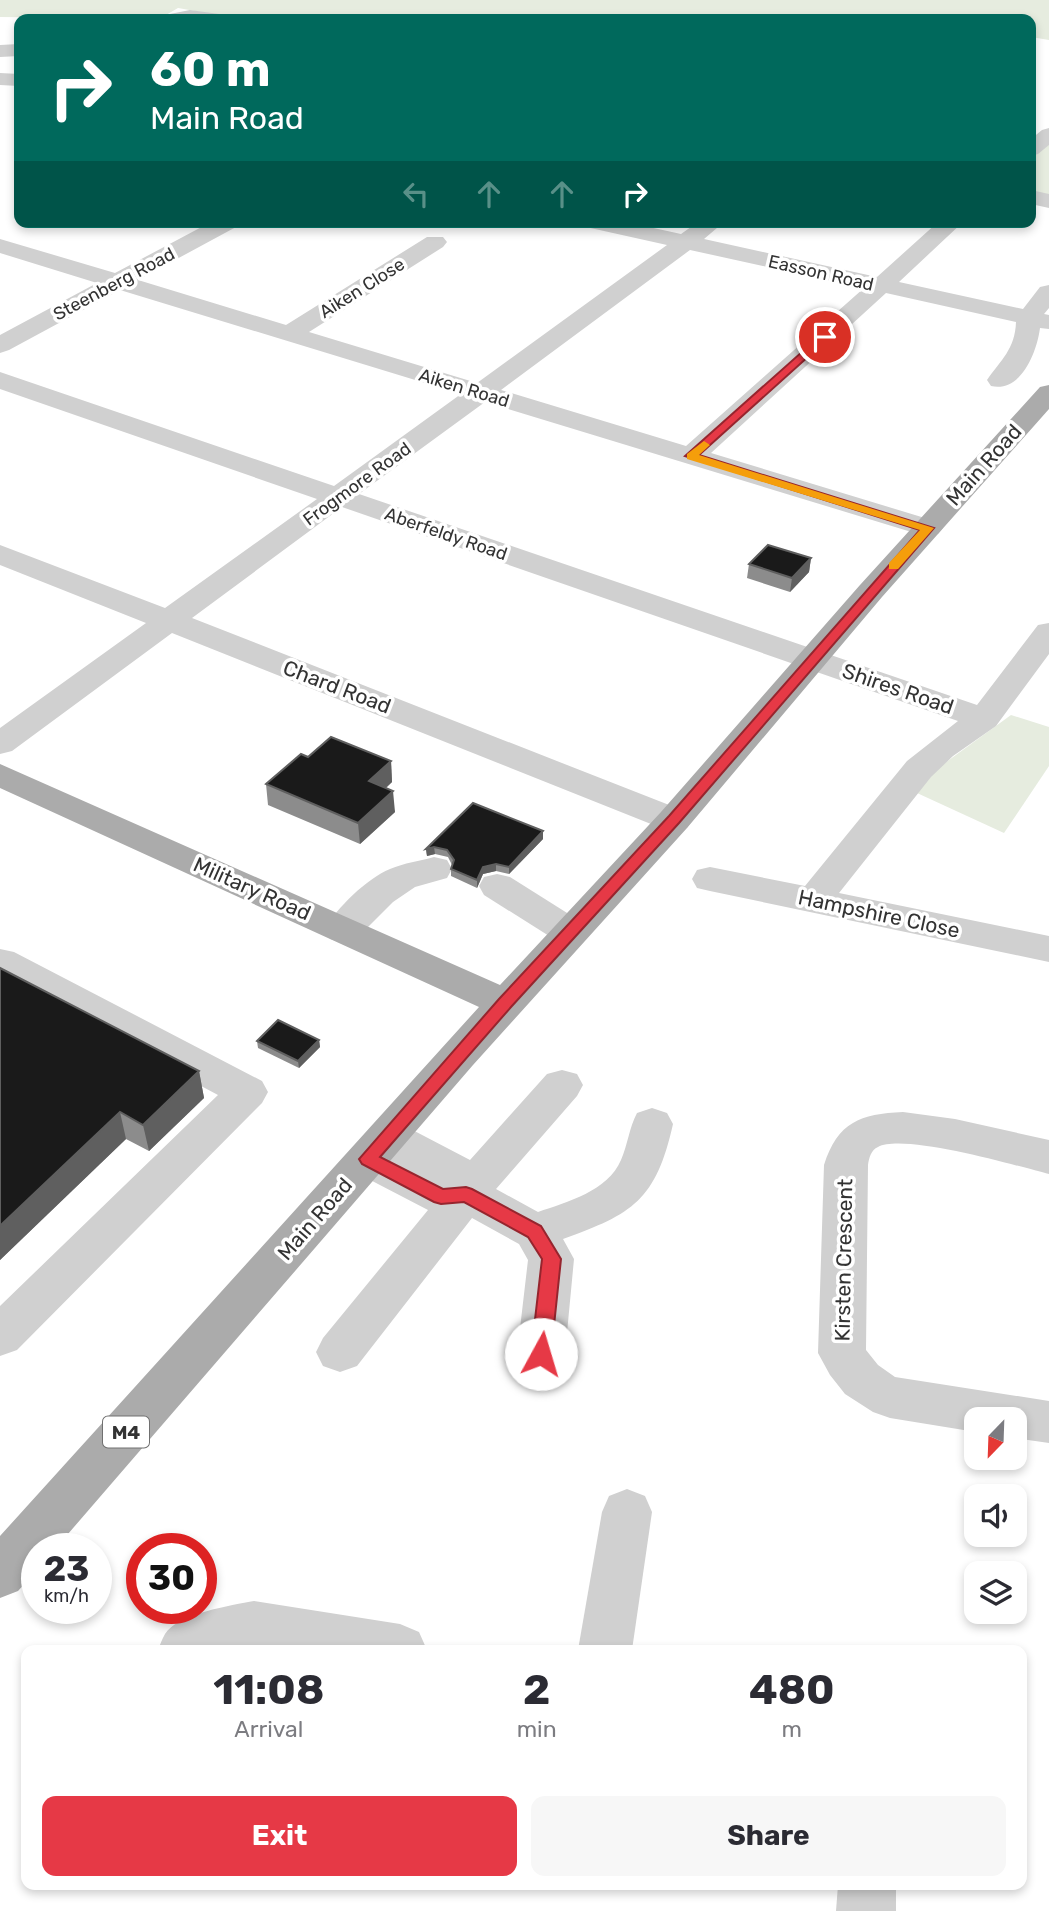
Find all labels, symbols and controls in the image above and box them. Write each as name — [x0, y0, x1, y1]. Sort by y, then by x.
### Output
text: 60 m — [150, 40, 271, 98]
icon: right — [35, 42, 126, 133]
text: Main Road — [150, 99, 304, 137]
icon: left — [397, 175, 435, 213]
icon: ahead — [470, 175, 508, 213]
icon: ahead — [543, 175, 581, 213]
icon: right — [616, 175, 654, 213]
street label: Steenberg Road — [49, 243, 179, 325]
street label: Easson Road — [766, 250, 876, 296]
street label: Aiken Close — [315, 253, 409, 323]
pin — [795, 307, 855, 367]
icon: arrive — [806, 318, 844, 356]
street label: Aiken Road — [416, 364, 512, 412]
street label: Main Road — [941, 419, 1027, 511]
street label: Frogmore Road — [299, 437, 415, 531]
street label: Aberfeldy Road — [382, 503, 510, 565]
street label: Chard Road — [280, 655, 395, 719]
street label: Shires Road — [839, 658, 957, 719]
street label: Military Road — [190, 852, 315, 926]
street label: Hampshire Close — [796, 884, 962, 943]
street label: Main Road — [272, 1172, 357, 1265]
street label: Kirsten Crescent — [830, 1178, 857, 1341]
position arrow — [504, 1317, 578, 1391]
north arrow — [964, 1407, 1027, 1470]
map controls — [964, 1407, 1027, 1624]
road number: M4 — [103, 1416, 149, 1448]
button: sound — [964, 1484, 1027, 1547]
speed limit sign: 30 — [126, 1533, 217, 1624]
text: 23 — [44, 1548, 89, 1590]
button: layers — [964, 1561, 1027, 1624]
text: km/h — [44, 1585, 89, 1607]
text: 11:08 — [213, 1665, 324, 1715]
text: 2 — [523, 1665, 550, 1715]
text: 480 — [749, 1665, 835, 1715]
text: Arrival — [234, 1715, 303, 1743]
text: min — [517, 1715, 557, 1743]
text: m — [782, 1715, 802, 1743]
button: Exit — [42, 1796, 517, 1876]
button: Share — [531, 1796, 1006, 1876]

